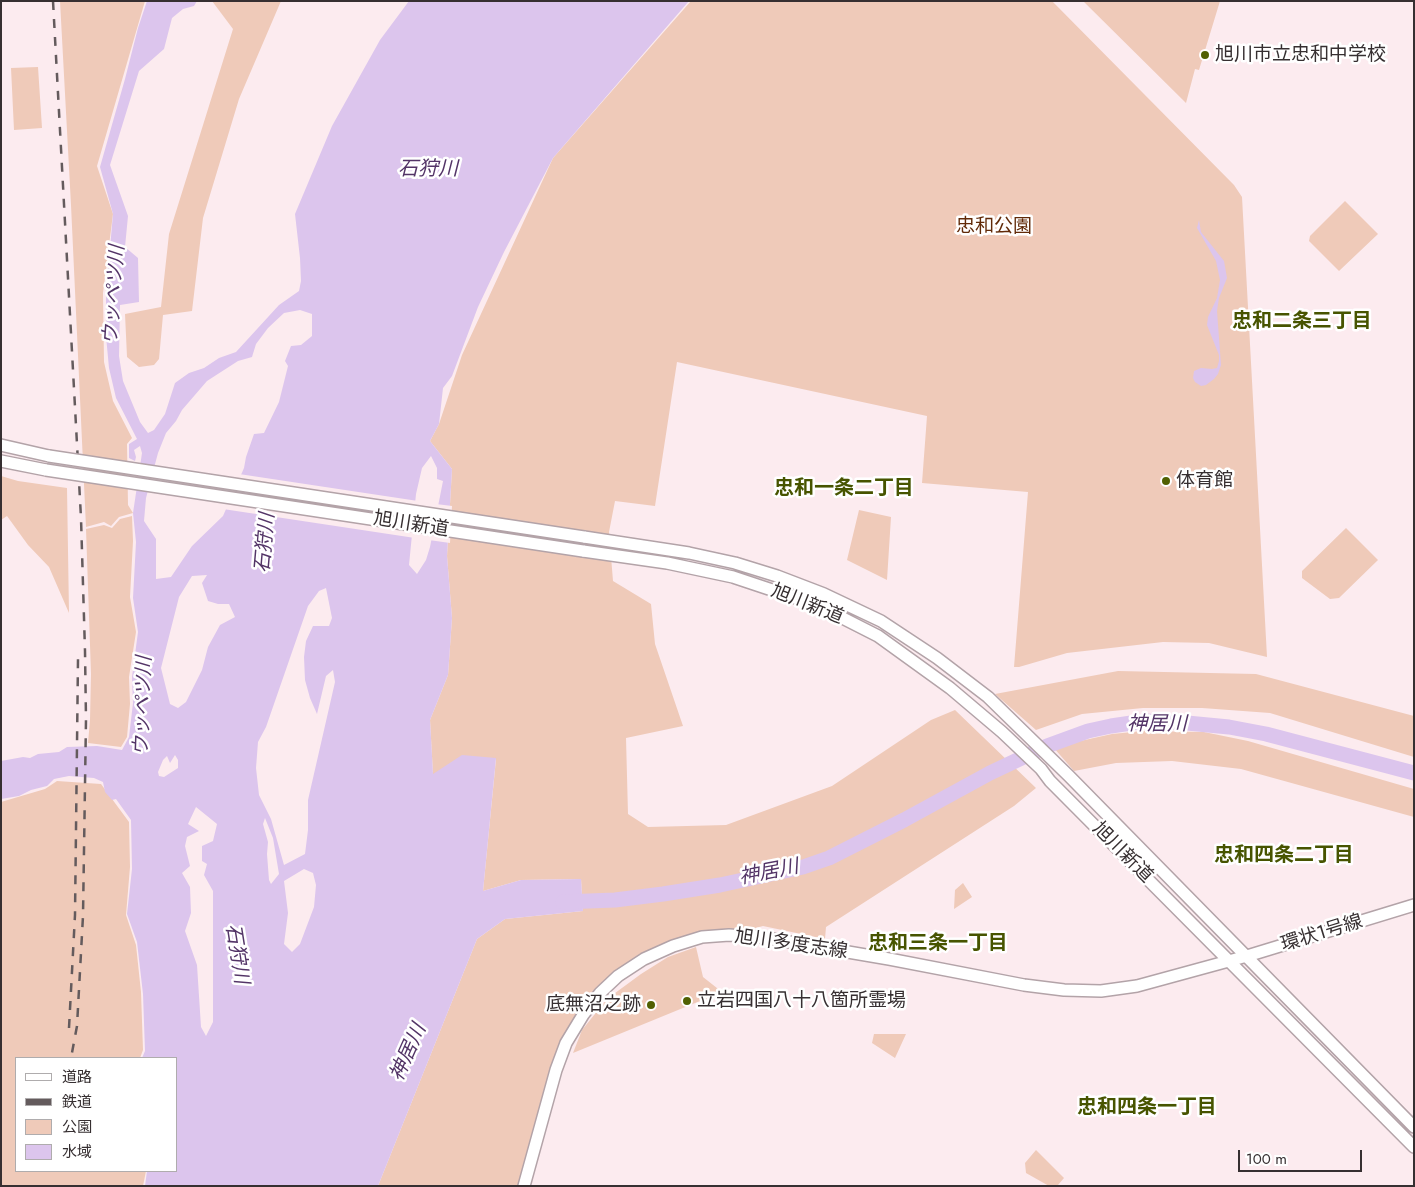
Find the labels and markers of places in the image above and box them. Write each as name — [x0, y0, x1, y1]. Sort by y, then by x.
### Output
place label: 旭川市立忠和中学校 — [1215, 44, 1386, 66]
marker: 旭川市立忠和中学校 — [1199, 49, 1211, 61]
place label: 体育館 — [1176, 470, 1233, 492]
marker: 体育館 — [1160, 475, 1172, 487]
place label: 立岩四国八十八箇所霊場 — [697, 990, 906, 1012]
place label: 底無沼之跡 — [546, 994, 641, 1016]
marker: 立岩四国八十八箇所霊場 — [681, 995, 693, 1007]
marker: 底無沼之跡 — [645, 999, 657, 1011]

